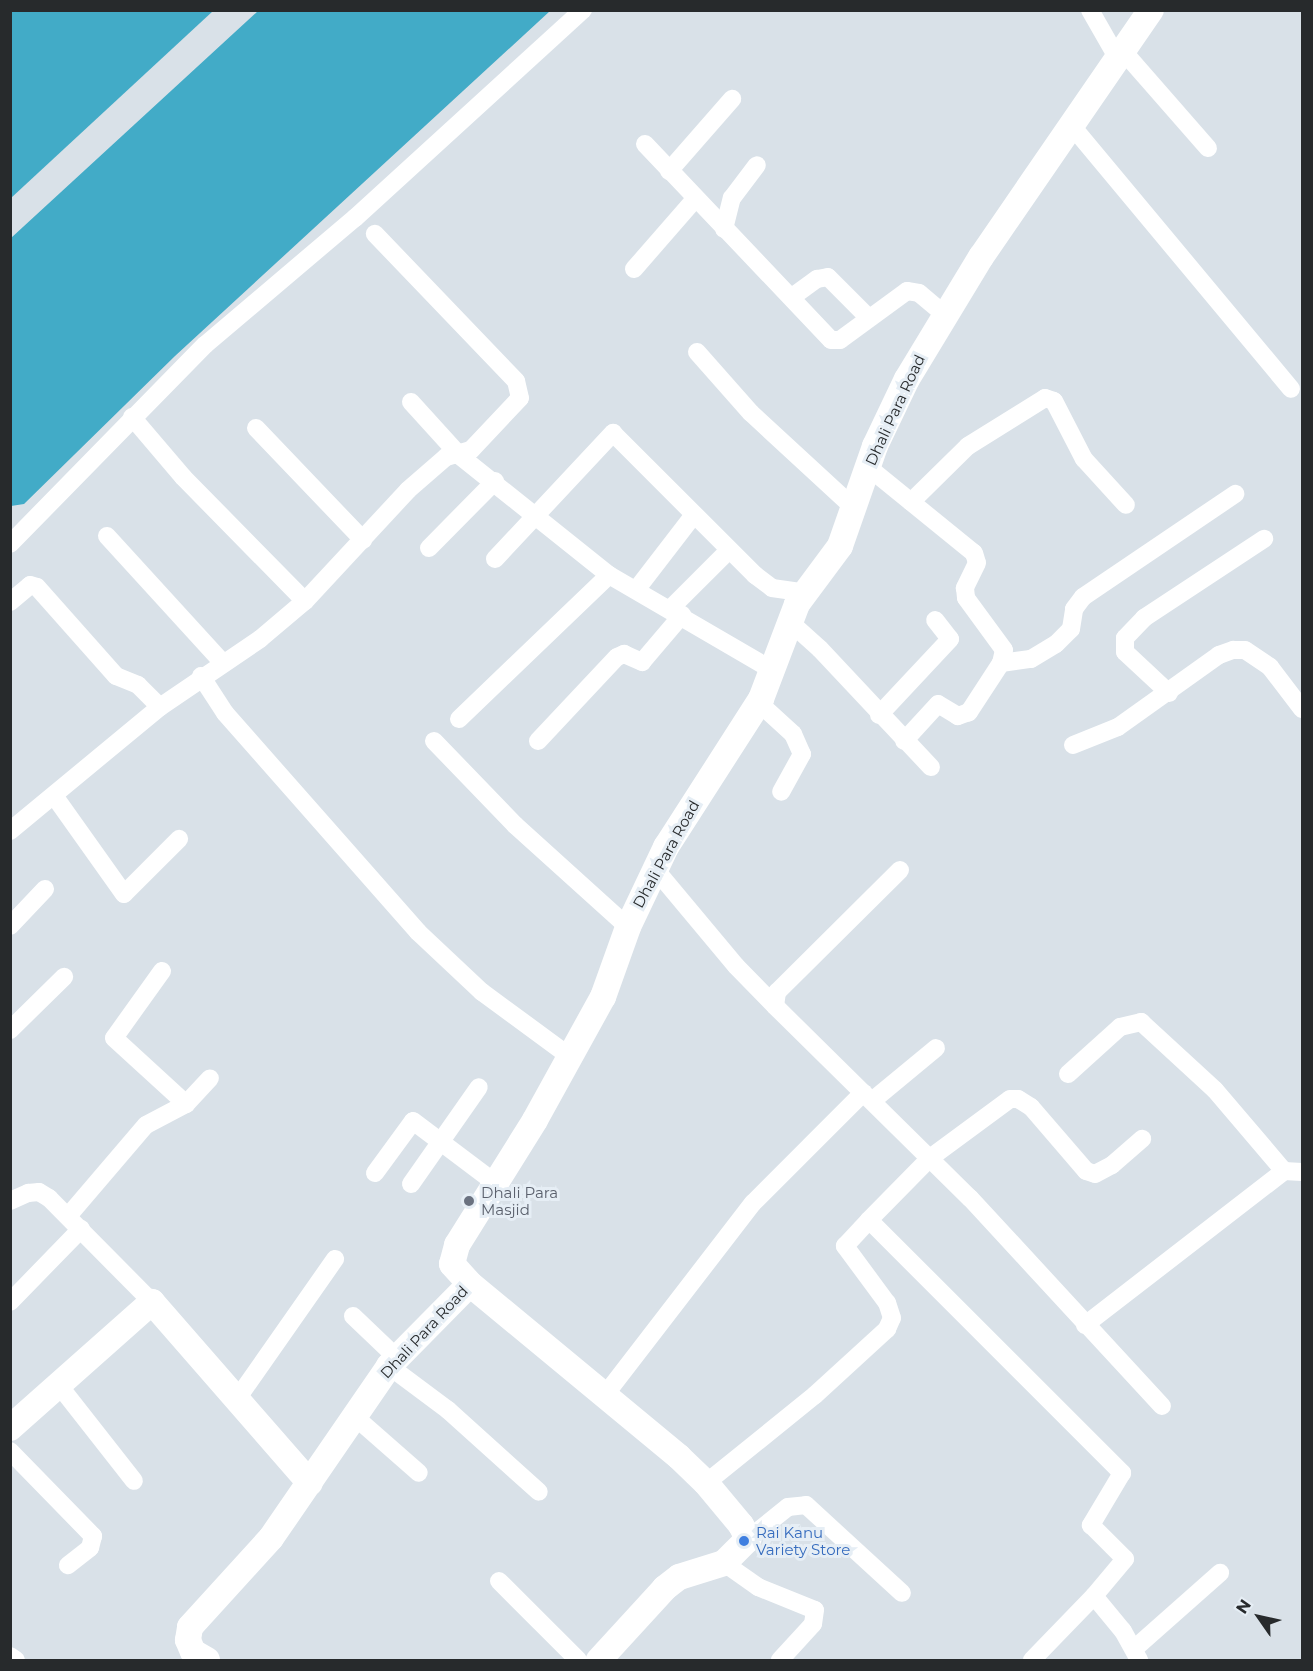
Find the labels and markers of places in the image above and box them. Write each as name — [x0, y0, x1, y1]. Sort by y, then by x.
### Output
place label: Dhali Para Masjid — [481, 1183, 558, 1218]
marker: Dhali Para Masjid — [462, 1194, 476, 1208]
place label: Rai Kanu Variety Store — [756, 1523, 850, 1558]
marker: Rai Kanu Variety Store — [737, 1534, 751, 1548]

